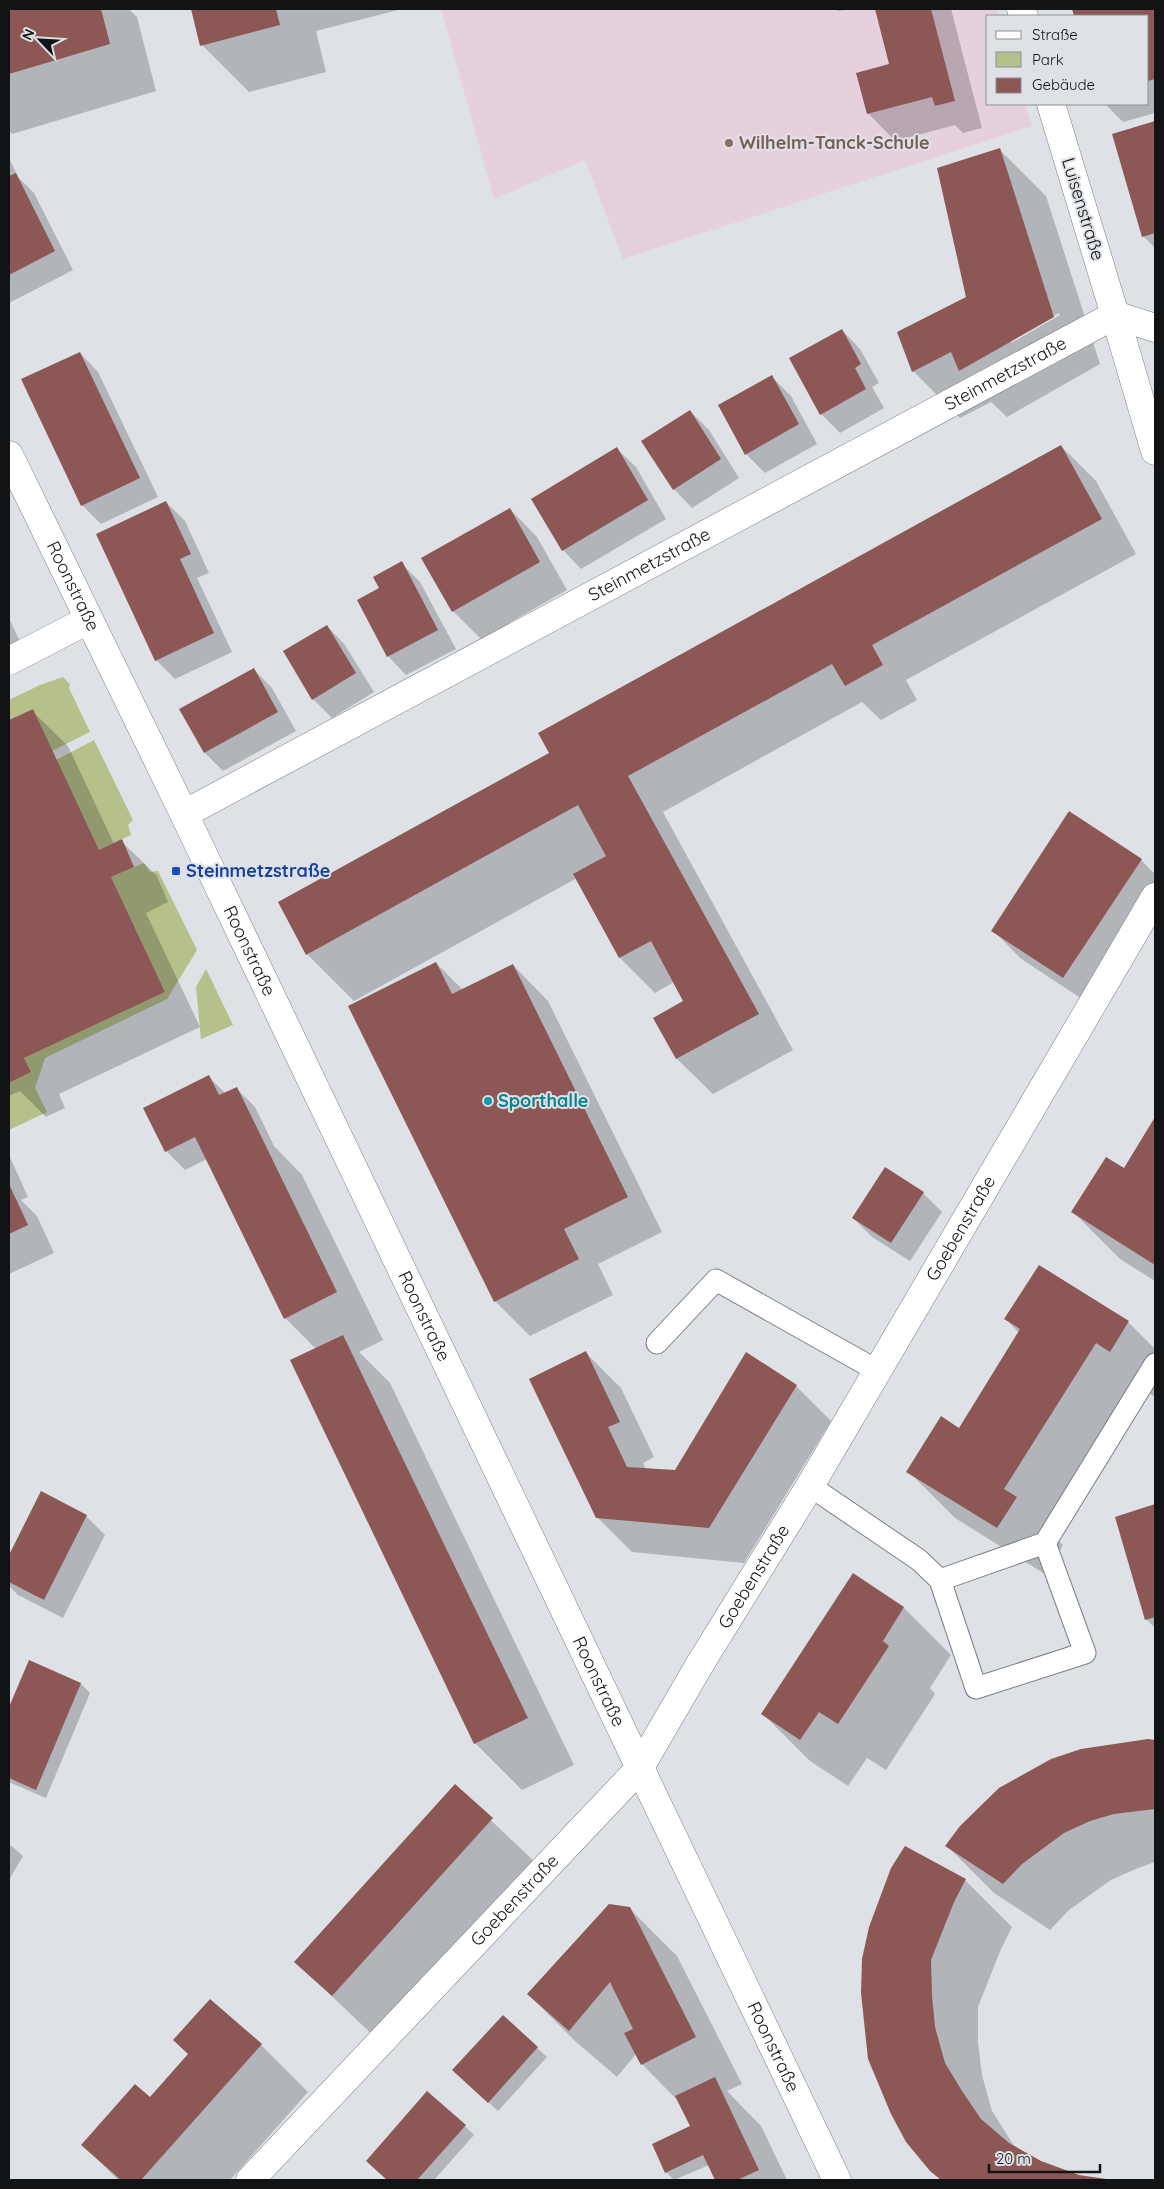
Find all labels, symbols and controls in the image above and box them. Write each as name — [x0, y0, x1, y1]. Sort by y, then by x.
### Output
north arrow — [15, 15, 65, 65]
legend — [986, 15, 1149, 105]
text: Straße — [1032, 25, 1078, 44]
text: N — [18, 26, 39, 43]
text: Park — [1032, 50, 1064, 69]
text: Gebäude — [1032, 75, 1095, 94]
place label: Wilhelm-Tanck-Schule — [739, 131, 930, 154]
marker: Wilhelm-Tanck-Schule — [723, 137, 735, 149]
street label: Luisenstraße — [1057, 155, 1110, 263]
street label: Steinmetzstraße — [940, 331, 1070, 415]
street label: Steinmetzstraße — [584, 522, 714, 606]
street label: Roonstraße — [42, 537, 105, 635]
place label: Steinmetzstraße — [186, 859, 330, 882]
marker: Steinmetzstraße — [170, 865, 182, 877]
street label: Roonstraße — [218, 902, 281, 999]
place label: Sporthalle — [498, 1089, 588, 1112]
marker: Sporthalle — [482, 1095, 494, 1107]
street label: Goebenstraße — [921, 1171, 1000, 1285]
street label: Roonstraße — [393, 1267, 456, 1365]
street label: Goebenstraße — [713, 1520, 794, 1633]
street label: Roonstraße — [568, 1632, 631, 1730]
street label: Goebenstraße — [465, 1849, 563, 1951]
street label: Roonstraße — [742, 1998, 805, 2096]
scale bar — [989, 2142, 1100, 2174]
text: 20 m — [996, 2149, 1031, 2168]

